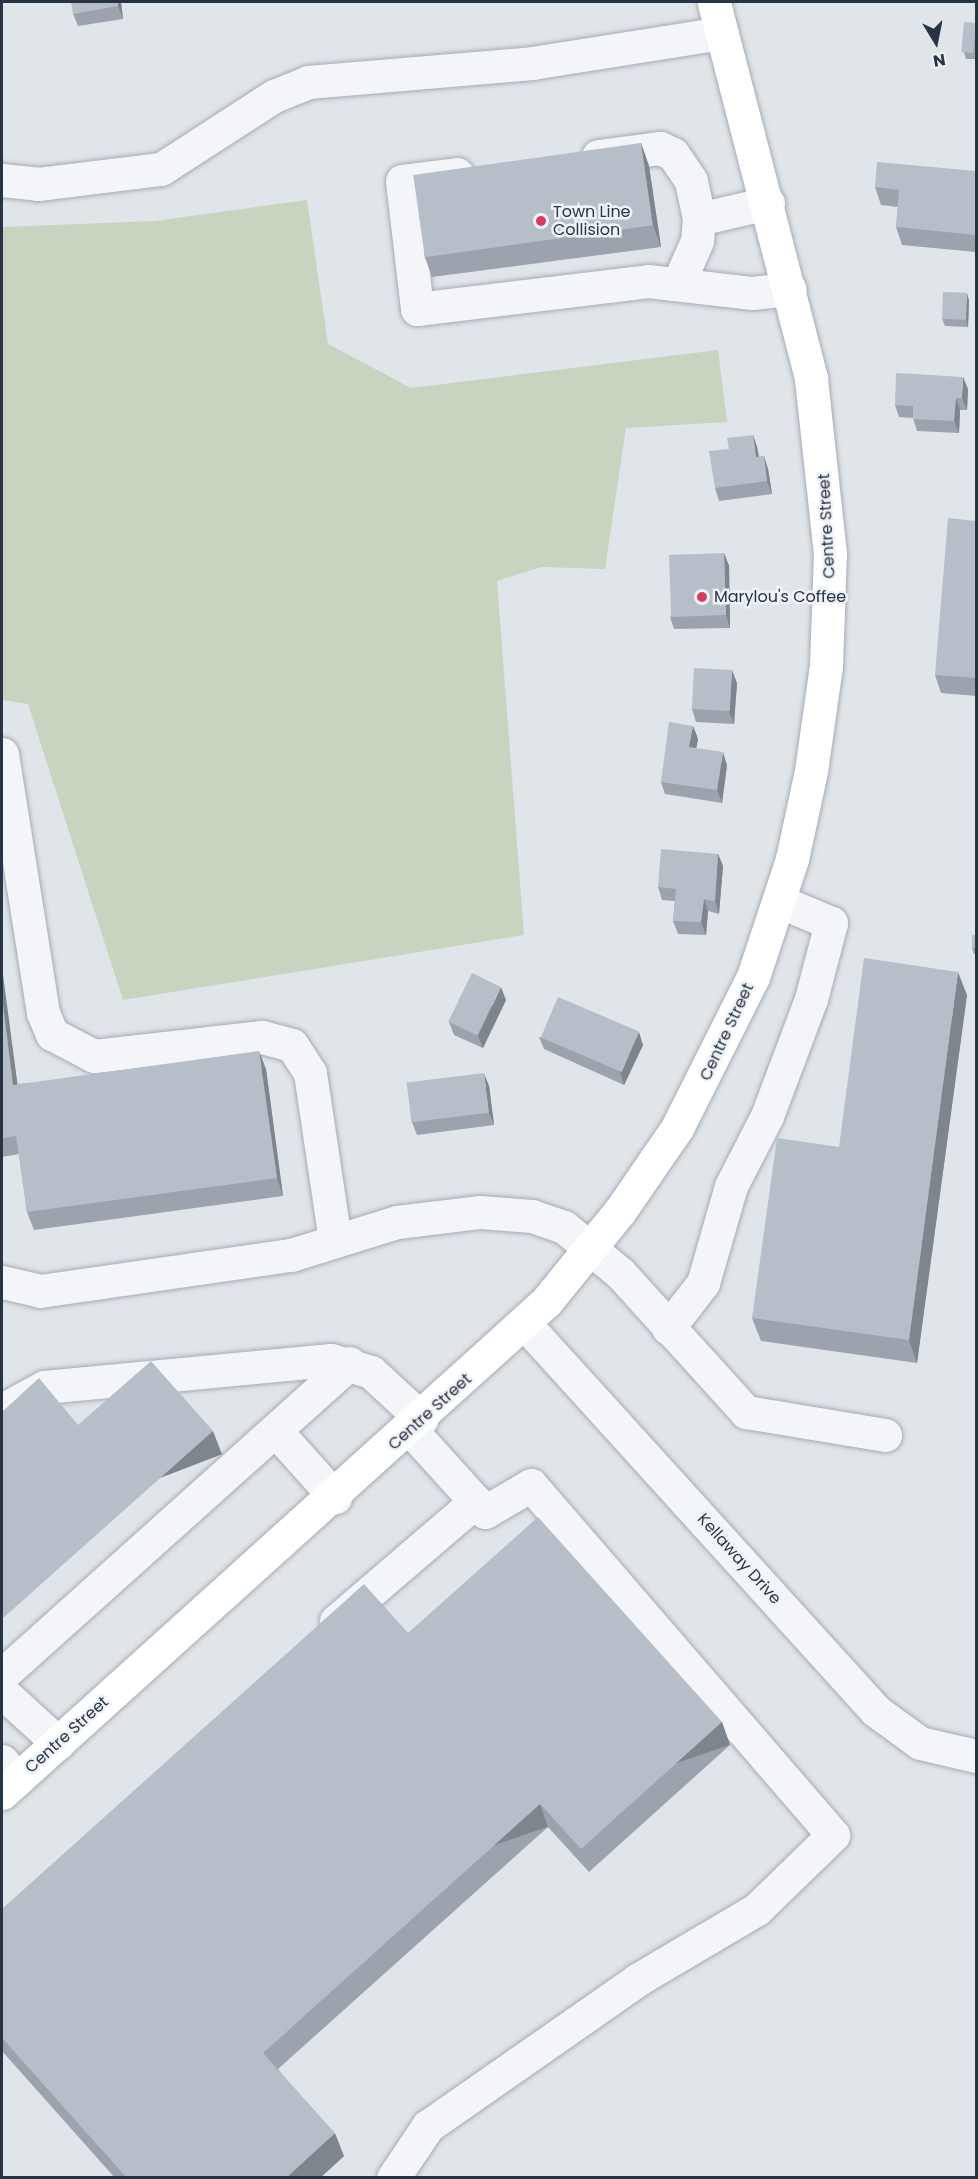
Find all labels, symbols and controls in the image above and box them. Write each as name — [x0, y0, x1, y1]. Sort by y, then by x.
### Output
north arrow — [906, 12, 966, 72]
text: N — [931, 48, 947, 73]
place label: Town Line Collision — [553, 202, 631, 240]
marker: Town Line Collision — [534, 214, 548, 228]
street label: Centre Street — [815, 473, 839, 579]
place label: Marylou's Coffee — [714, 587, 846, 607]
marker: Marylou's Coffee — [695, 590, 709, 604]
street label: Centre Street — [696, 980, 758, 1084]
street label: Centre Street — [384, 1370, 476, 1454]
street label: Kellaway Drive — [693, 1510, 785, 1608]
street label: Centre Street — [21, 1693, 113, 1777]

